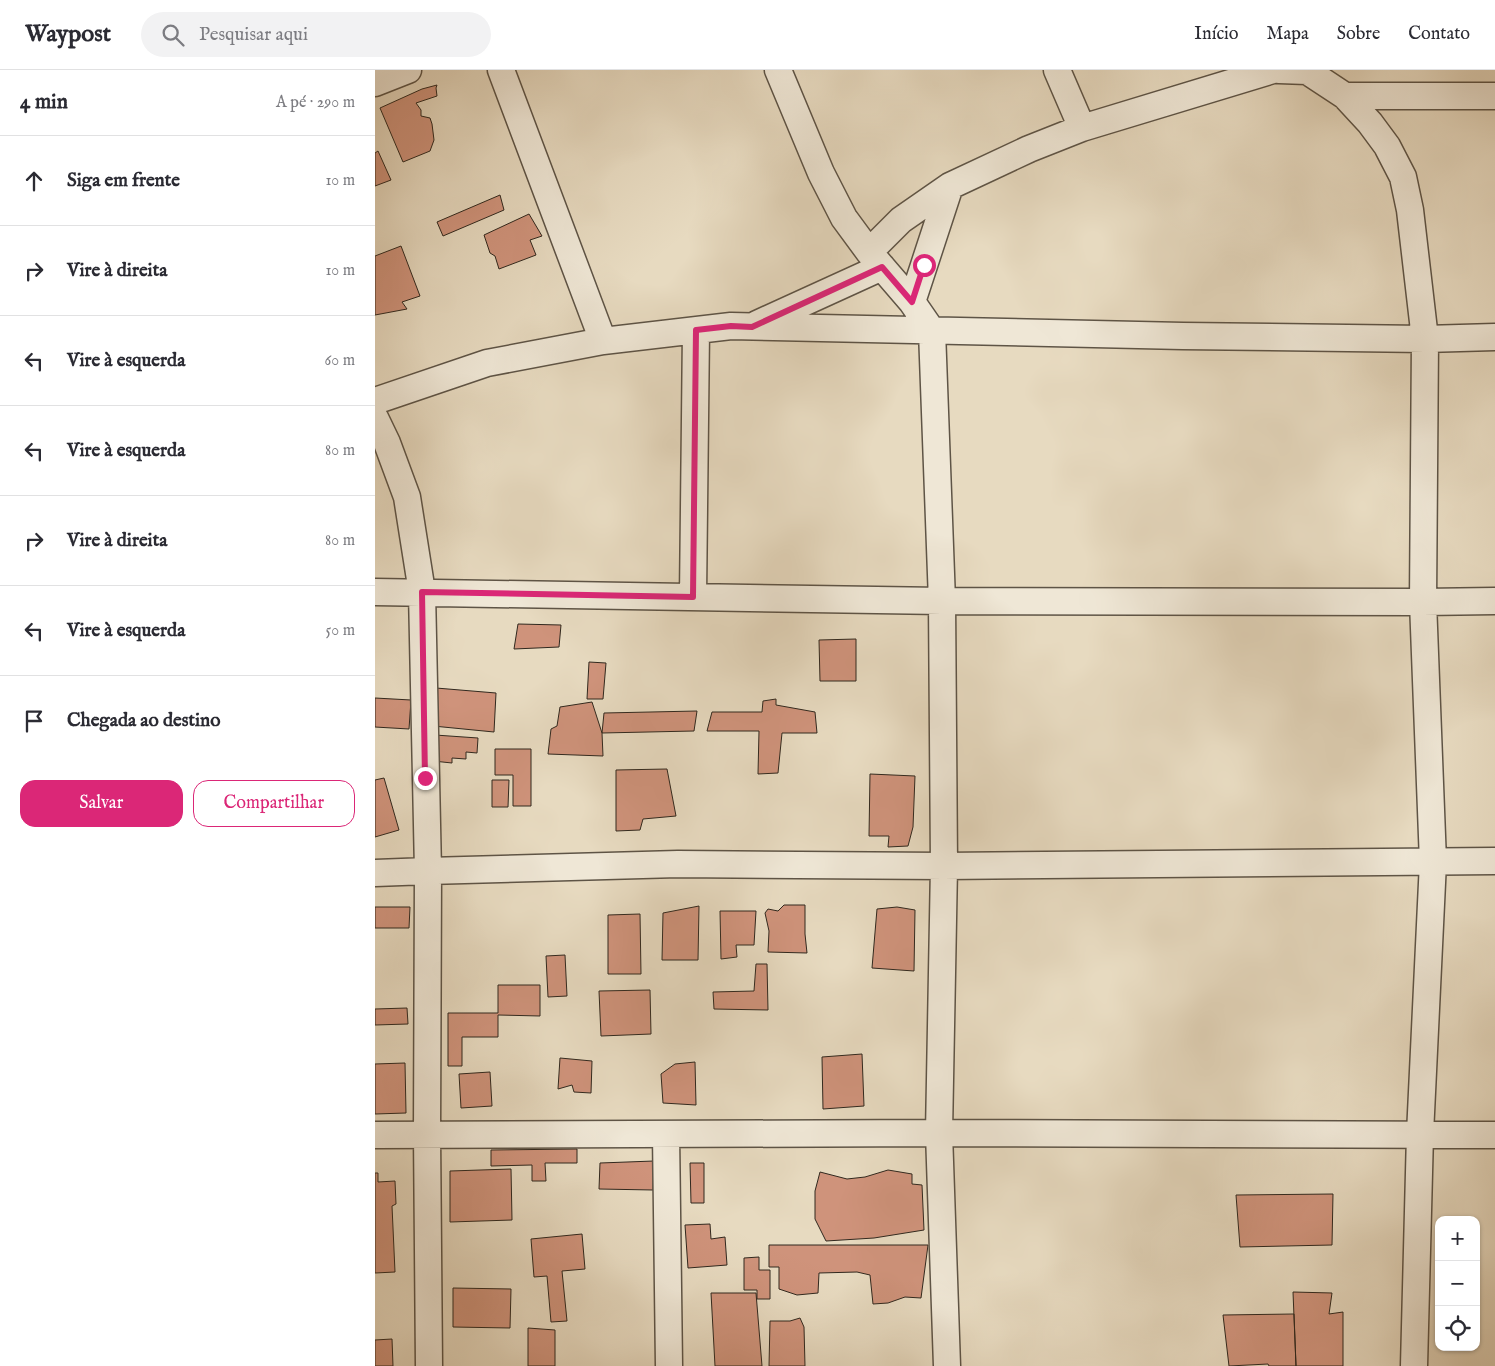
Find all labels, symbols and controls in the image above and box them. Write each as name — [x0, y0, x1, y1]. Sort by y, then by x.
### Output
search box — [141, 12, 491, 57]
text: Waypost — [25, 19, 111, 50]
icon: search — [159, 21, 187, 49]
text: Pesquisar aqui — [199, 23, 308, 47]
text: Início — [1194, 23, 1239, 46]
text: Mapa — [1267, 23, 1309, 46]
text: Sobre — [1337, 23, 1380, 46]
text: Contato — [1408, 23, 1470, 46]
text: 4 min — [20, 89, 68, 116]
text: A pé · 290 m — [276, 93, 355, 113]
icon: ahead — [20, 167, 48, 195]
text: Siga em frente — [67, 169, 180, 193]
text: 10 m — [325, 171, 355, 191]
route start — [913, 254, 936, 277]
icon: right — [20, 257, 48, 285]
text: Vire à direita — [67, 259, 167, 283]
text: 10 m — [325, 261, 355, 281]
icon: left — [20, 347, 48, 375]
text: Vire à esquerda — [67, 349, 185, 373]
text: 60 m — [325, 351, 355, 371]
icon: left — [20, 437, 48, 465]
text: Vire à esquerda — [67, 439, 185, 463]
text: 80 m — [325, 441, 355, 461]
icon: right — [20, 527, 48, 555]
text: Vire à direita — [67, 529, 167, 553]
text: 80 m — [325, 531, 355, 551]
icon: left — [20, 617, 48, 645]
text: Vire à esquerda — [67, 619, 185, 643]
text: 50 m — [326, 621, 355, 641]
icon: arrive — [20, 707, 48, 735]
text: Chegada ao destino — [67, 709, 220, 733]
route end — [414, 767, 437, 790]
button: Salvar — [20, 780, 183, 827]
button: Compartilhar — [193, 780, 355, 827]
map controls — [1435, 1216, 1480, 1351]
button: + — [1435, 1216, 1480, 1261]
button: − — [1435, 1261, 1480, 1306]
button: locate — [1435, 1306, 1480, 1351]

